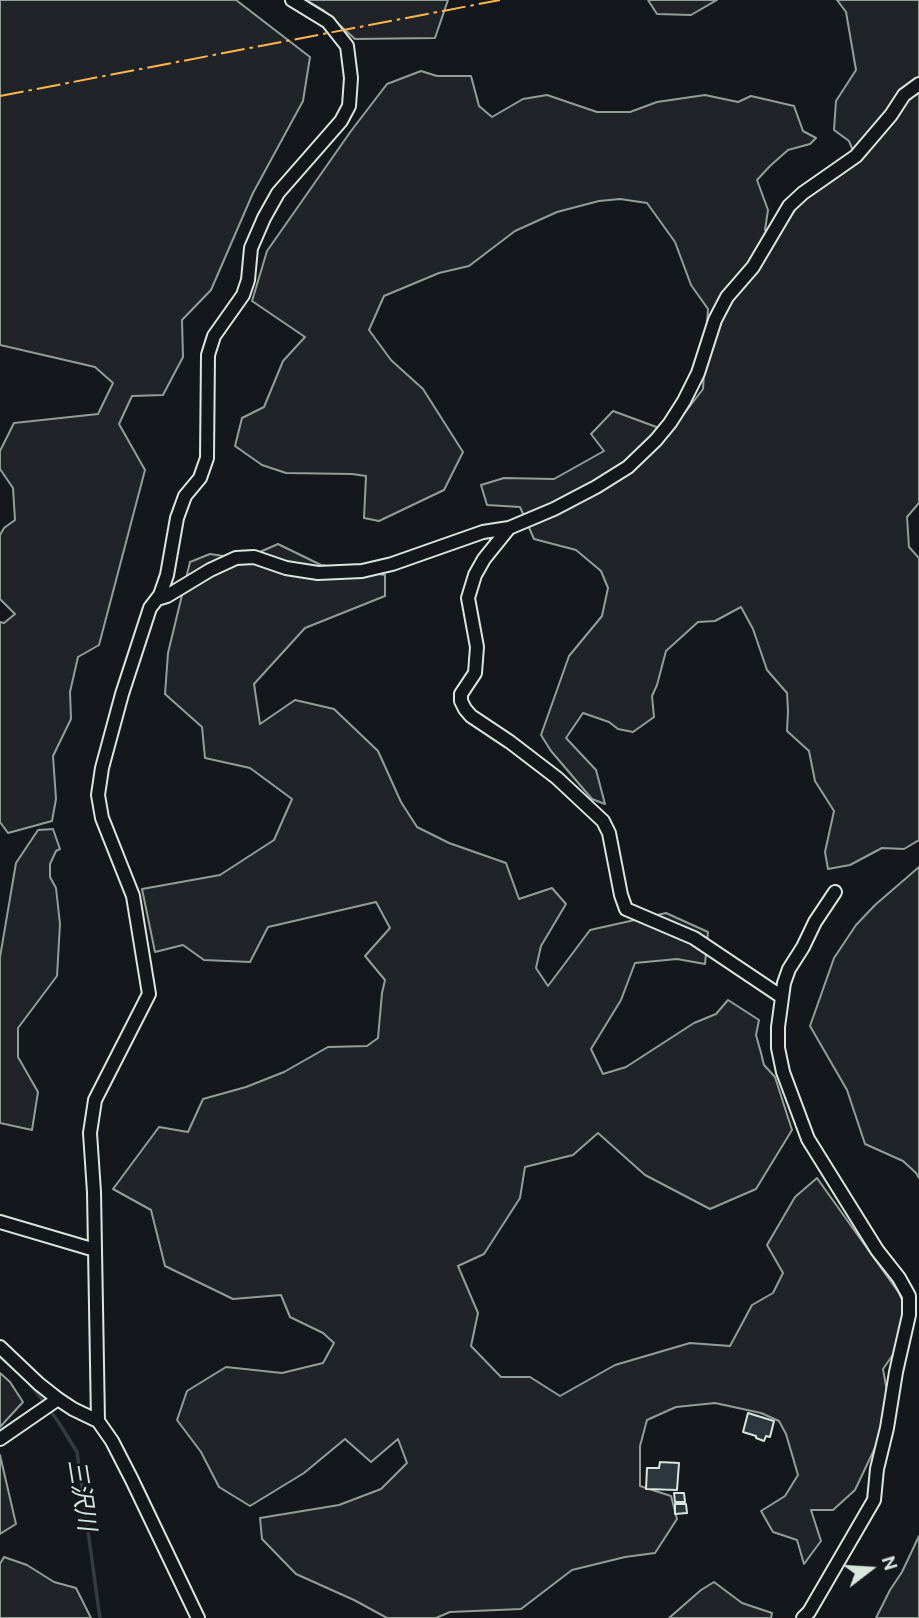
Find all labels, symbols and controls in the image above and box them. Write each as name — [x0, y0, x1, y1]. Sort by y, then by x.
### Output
water label: 三沢川 — [62, 1457, 102, 1533]
north arrow — [835, 1534, 905, 1604]
text: N — [877, 1553, 903, 1573]

